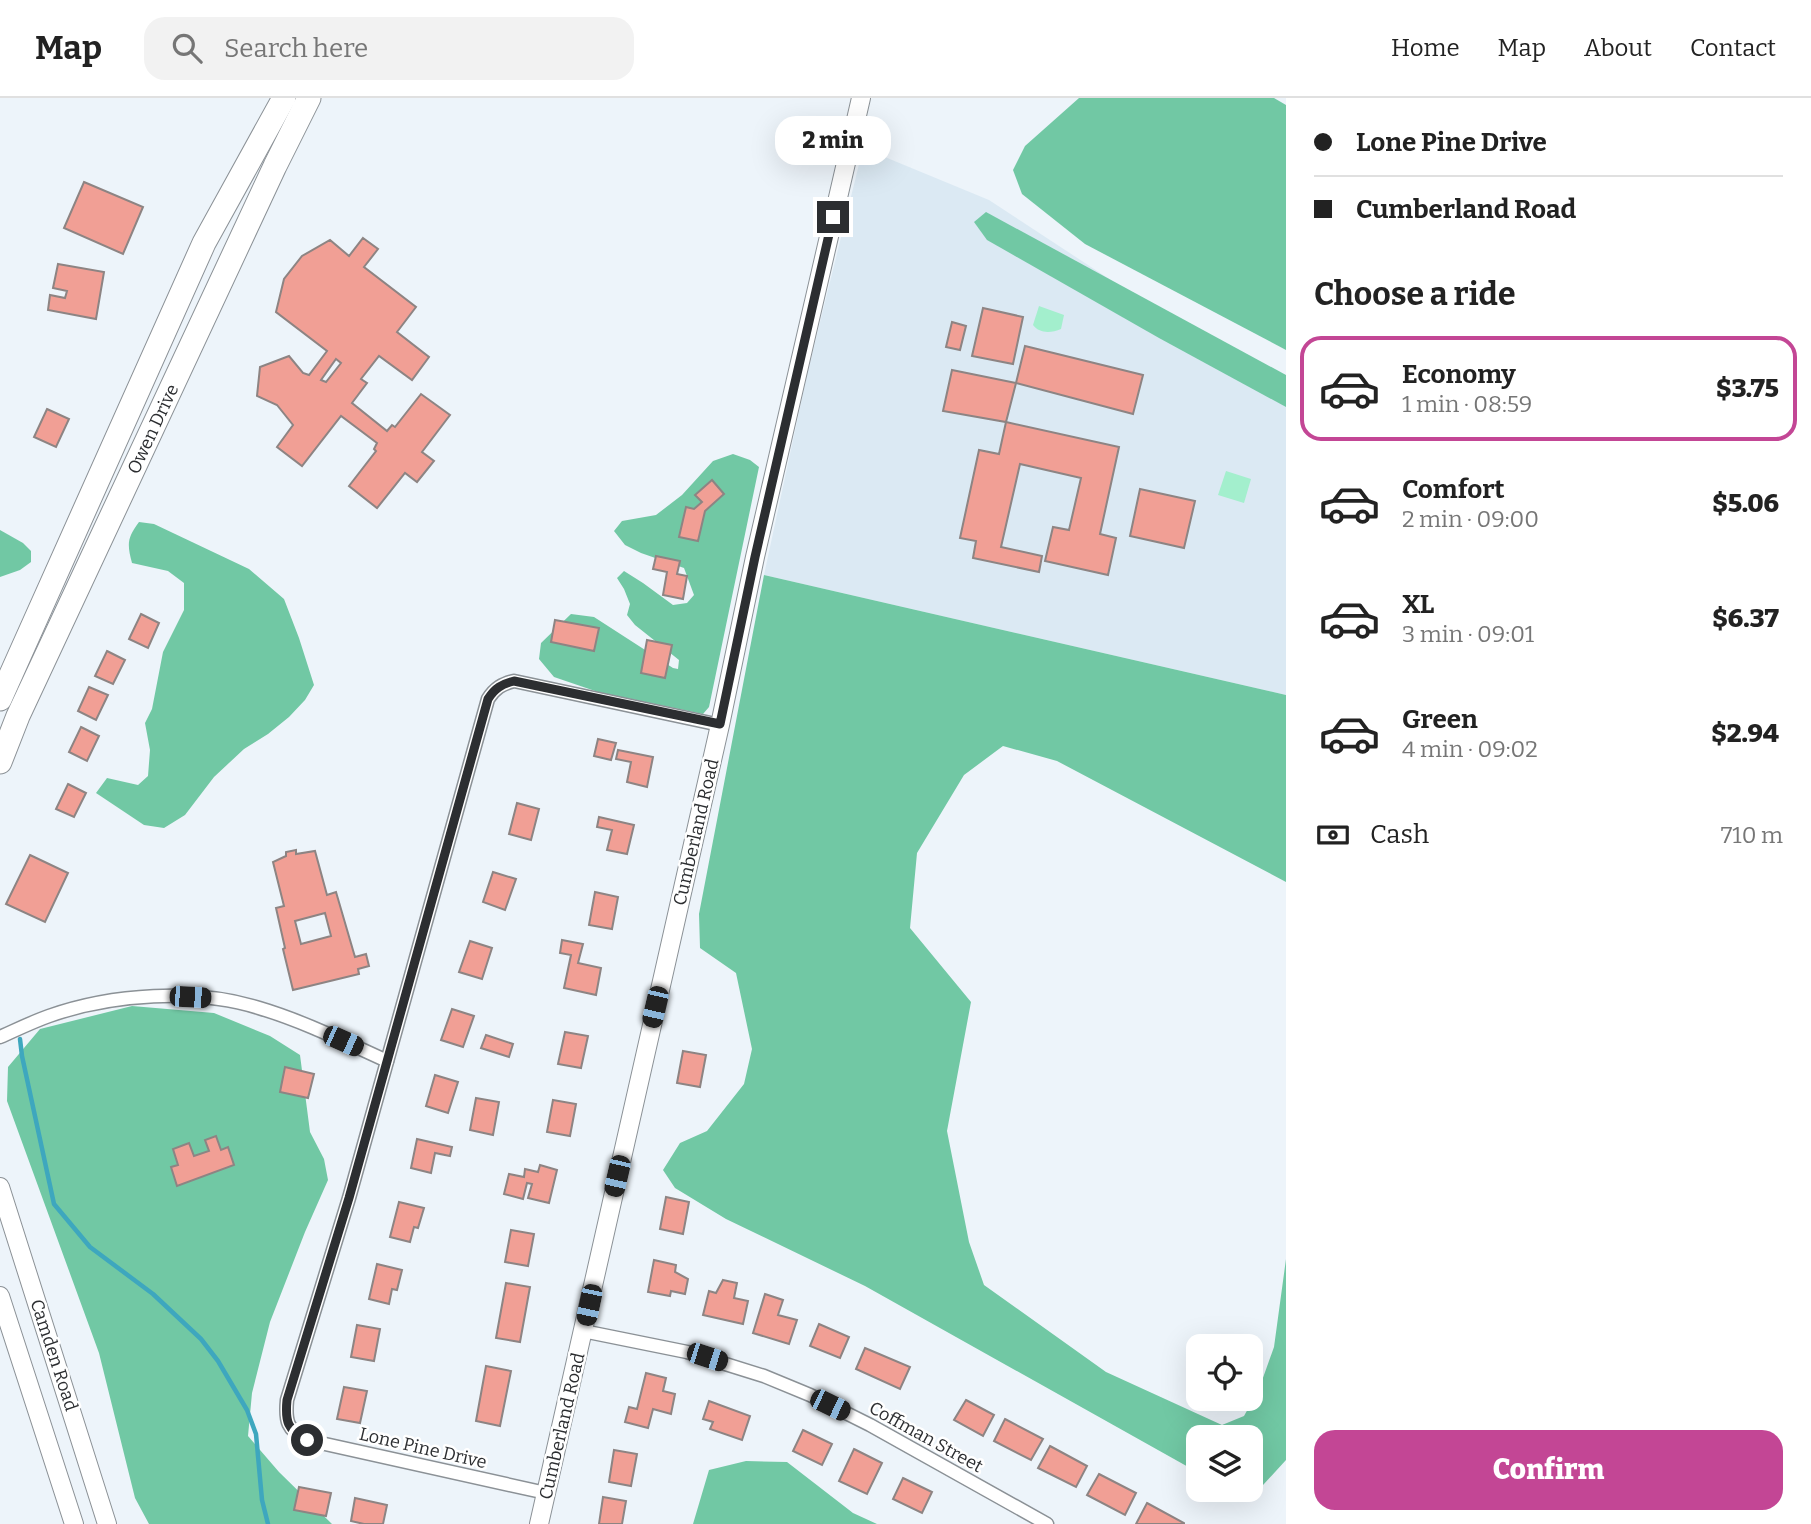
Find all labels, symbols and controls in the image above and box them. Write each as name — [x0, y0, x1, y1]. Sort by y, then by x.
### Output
search box — [144, 17, 634, 80]
text: Map — [35, 28, 102, 68]
icon: search — [168, 29, 206, 67]
text: Search here — [224, 33, 368, 64]
text: Home — [1391, 34, 1460, 62]
text: Map — [1498, 34, 1546, 62]
text: About — [1584, 34, 1652, 62]
text: Contact — [1690, 34, 1776, 62]
callout: 2 min — [775, 116, 891, 164]
text: 2 min — [802, 126, 864, 154]
text: Lone Pine Drive — [1356, 127, 1547, 158]
text: Cumberland Road — [1356, 194, 1576, 225]
route end — [817, 201, 849, 233]
text: Choose a ride — [1314, 275, 1515, 313]
icon: car — [1318, 357, 1381, 420]
text: Economy — [1402, 359, 1516, 390]
text: $3.75 — [1716, 373, 1779, 404]
street label: Owen Drive — [123, 381, 183, 477]
text: 1 min · 08:59 — [1402, 390, 1532, 418]
icon: car — [1318, 472, 1381, 535]
text: Comfort — [1402, 474, 1505, 505]
text: $5.06 — [1712, 488, 1779, 519]
text: 2 min · 09:00 — [1402, 505, 1539, 533]
icon: car — [1318, 587, 1381, 650]
text: XL — [1402, 589, 1434, 620]
text: $6.37 — [1712, 603, 1779, 634]
text: 3 min · 09:01 — [1402, 620, 1534, 648]
icon: car — [1318, 702, 1381, 765]
text: Green — [1402, 704, 1478, 735]
text: $2.94 — [1711, 718, 1779, 749]
text: 4 min · 09:02 — [1402, 735, 1538, 763]
street label: Cumberland Road — [668, 756, 724, 908]
icon: cash — [1314, 816, 1352, 854]
text: Cash — [1370, 819, 1429, 850]
text: 710 m — [1721, 821, 1783, 849]
car — [641, 984, 670, 1030]
car — [169, 985, 212, 1009]
car — [320, 1023, 367, 1059]
car — [603, 1153, 632, 1199]
car — [575, 1282, 604, 1328]
street label: Camden Road — [26, 1296, 82, 1414]
map controls — [1186, 1334, 1263, 1502]
button: locate — [1186, 1334, 1263, 1411]
car — [684, 1341, 731, 1373]
street label: Cumberland Road — [534, 1350, 590, 1502]
car — [807, 1386, 854, 1424]
street label: Coffman Street — [865, 1397, 987, 1478]
street label: Lone Pine Drive — [357, 1423, 489, 1473]
route start — [291, 1424, 323, 1456]
button: layers — [1186, 1425, 1263, 1502]
button: Confirm — [1314, 1430, 1783, 1510]

